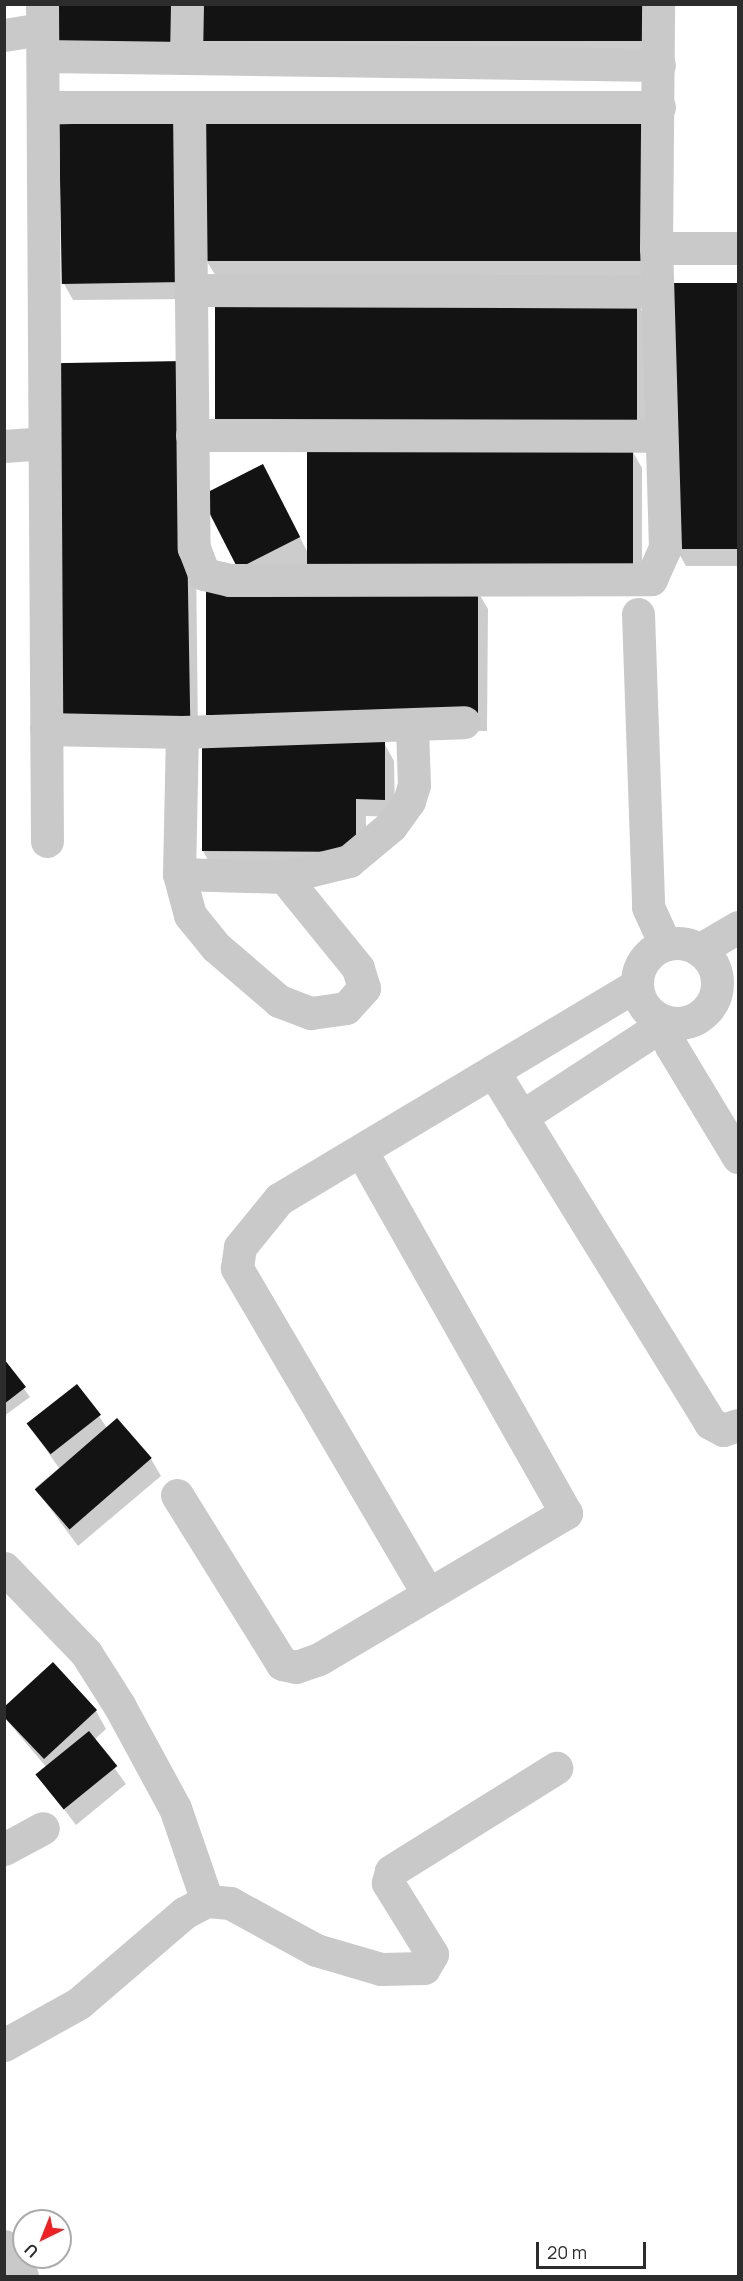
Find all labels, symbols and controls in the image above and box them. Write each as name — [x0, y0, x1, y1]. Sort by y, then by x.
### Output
north arrow — [12, 2209, 72, 2269]
scale bar — [539, 2230, 648, 2268]
text: U — [19, 2239, 43, 2263]
text: 20 m — [547, 2240, 587, 2264]

